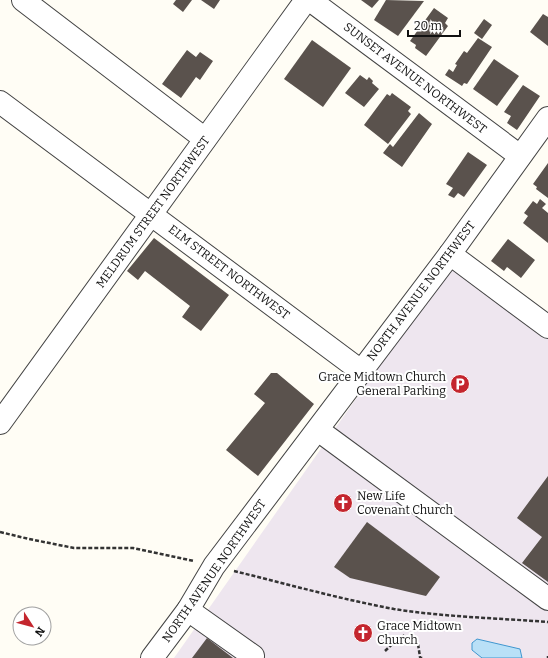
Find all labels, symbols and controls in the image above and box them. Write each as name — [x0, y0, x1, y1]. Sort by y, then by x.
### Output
scale bar — [408, 12, 460, 38]
text: 20 m — [414, 19, 443, 33]
street label: SUNSET AVENUE NORTHWEST — [341, 20, 489, 136]
street label: MELDRUM STREET NORTHWEST — [93, 134, 213, 290]
street label: NORTH AVENUE NORTHWEST — [364, 218, 478, 364]
street label: ELM STREET NORTHWEST — [166, 222, 292, 322]
place label: Grace Midtown Church General Parking — [318, 370, 447, 398]
parking icon: Grace Midtown Church General Parking — [449, 373, 471, 395]
place label: New Life Covenant Church — [357, 489, 454, 517]
church icon: New Life Covenant Church — [332, 492, 354, 514]
street label: NORTH AVENUE NORTHWEST — [159, 497, 269, 645]
north arrow — [12, 606, 52, 646]
place label: Grace Midtown Church — [377, 619, 462, 647]
church icon: Grace Midtown Church — [352, 622, 374, 644]
text: N — [32, 624, 47, 639]

